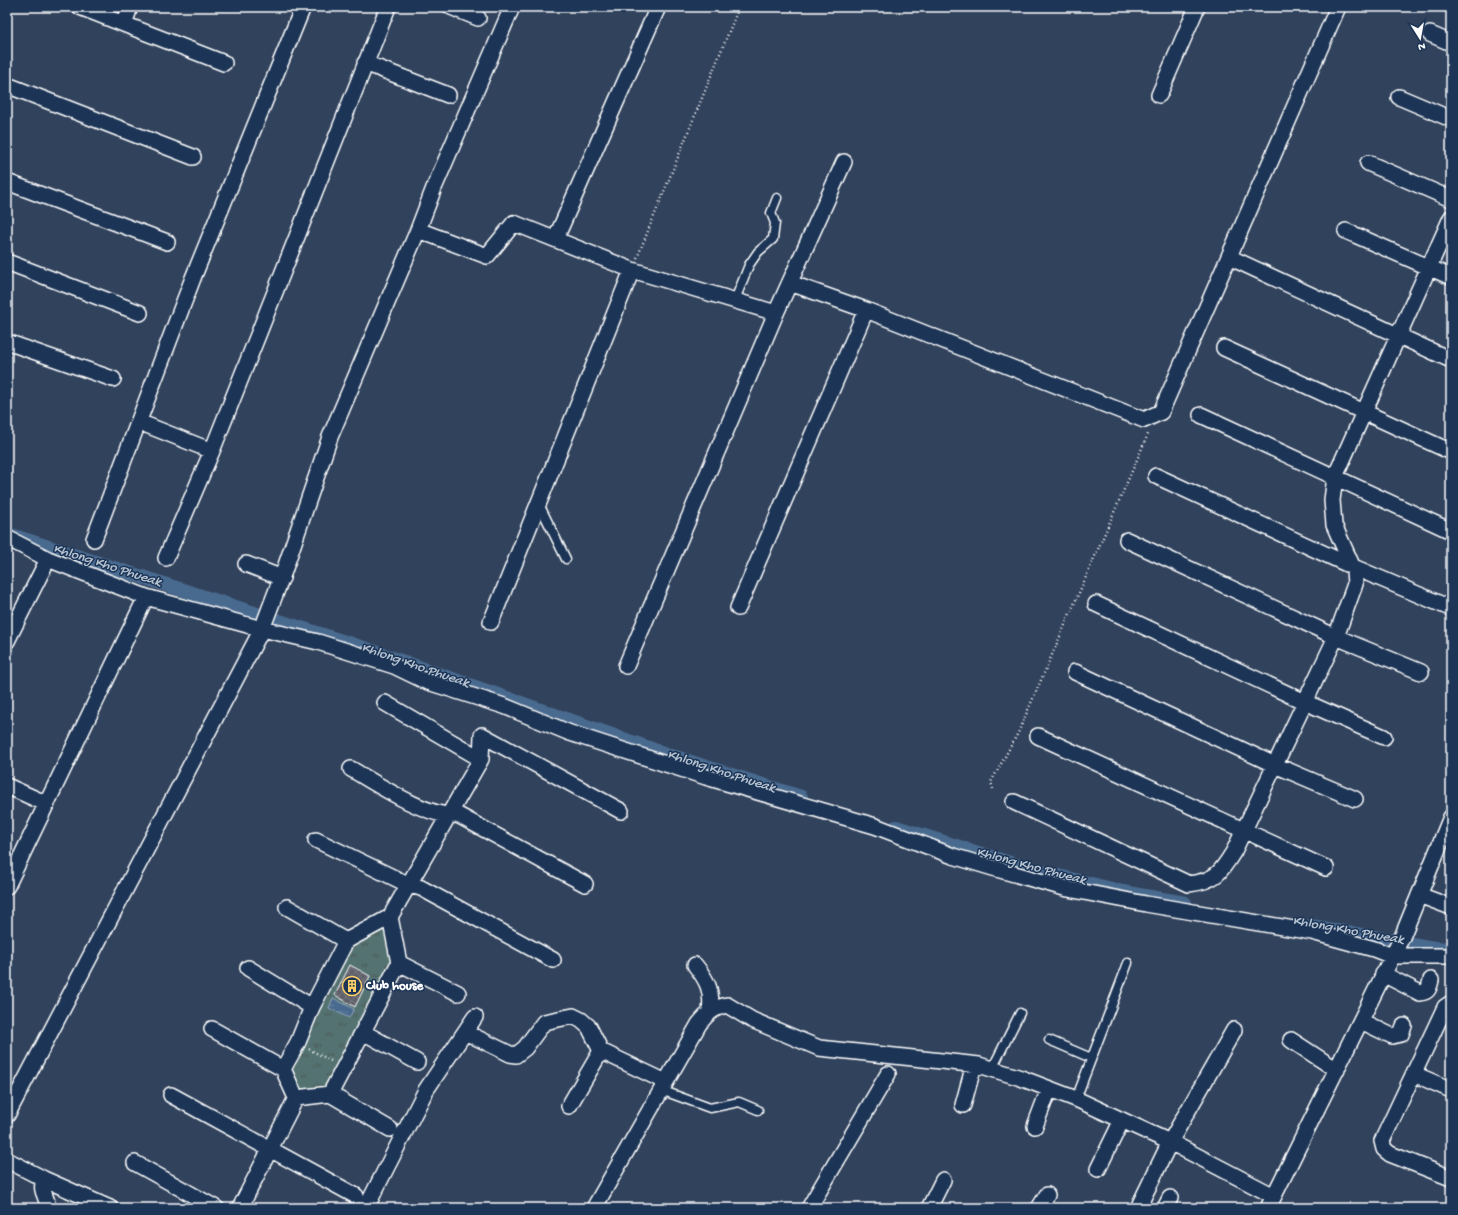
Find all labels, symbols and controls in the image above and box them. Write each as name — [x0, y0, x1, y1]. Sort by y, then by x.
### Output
north arrow — [1400, 18, 1440, 58]
text: N — [1417, 39, 1426, 52]
water label: Khlong Kho Phueak — [51, 541, 165, 592]
water label: Khlong Kho Phueak — [359, 640, 473, 693]
water label: Khlong Kho Phueak — [665, 747, 779, 798]
water label: Khlong Kho Phueak — [975, 844, 1089, 890]
water label: Khlong Kho Phueak — [1291, 913, 1407, 949]
building icon: Club house — [341, 975, 363, 997]
place label: Club house — [365, 979, 425, 994]

